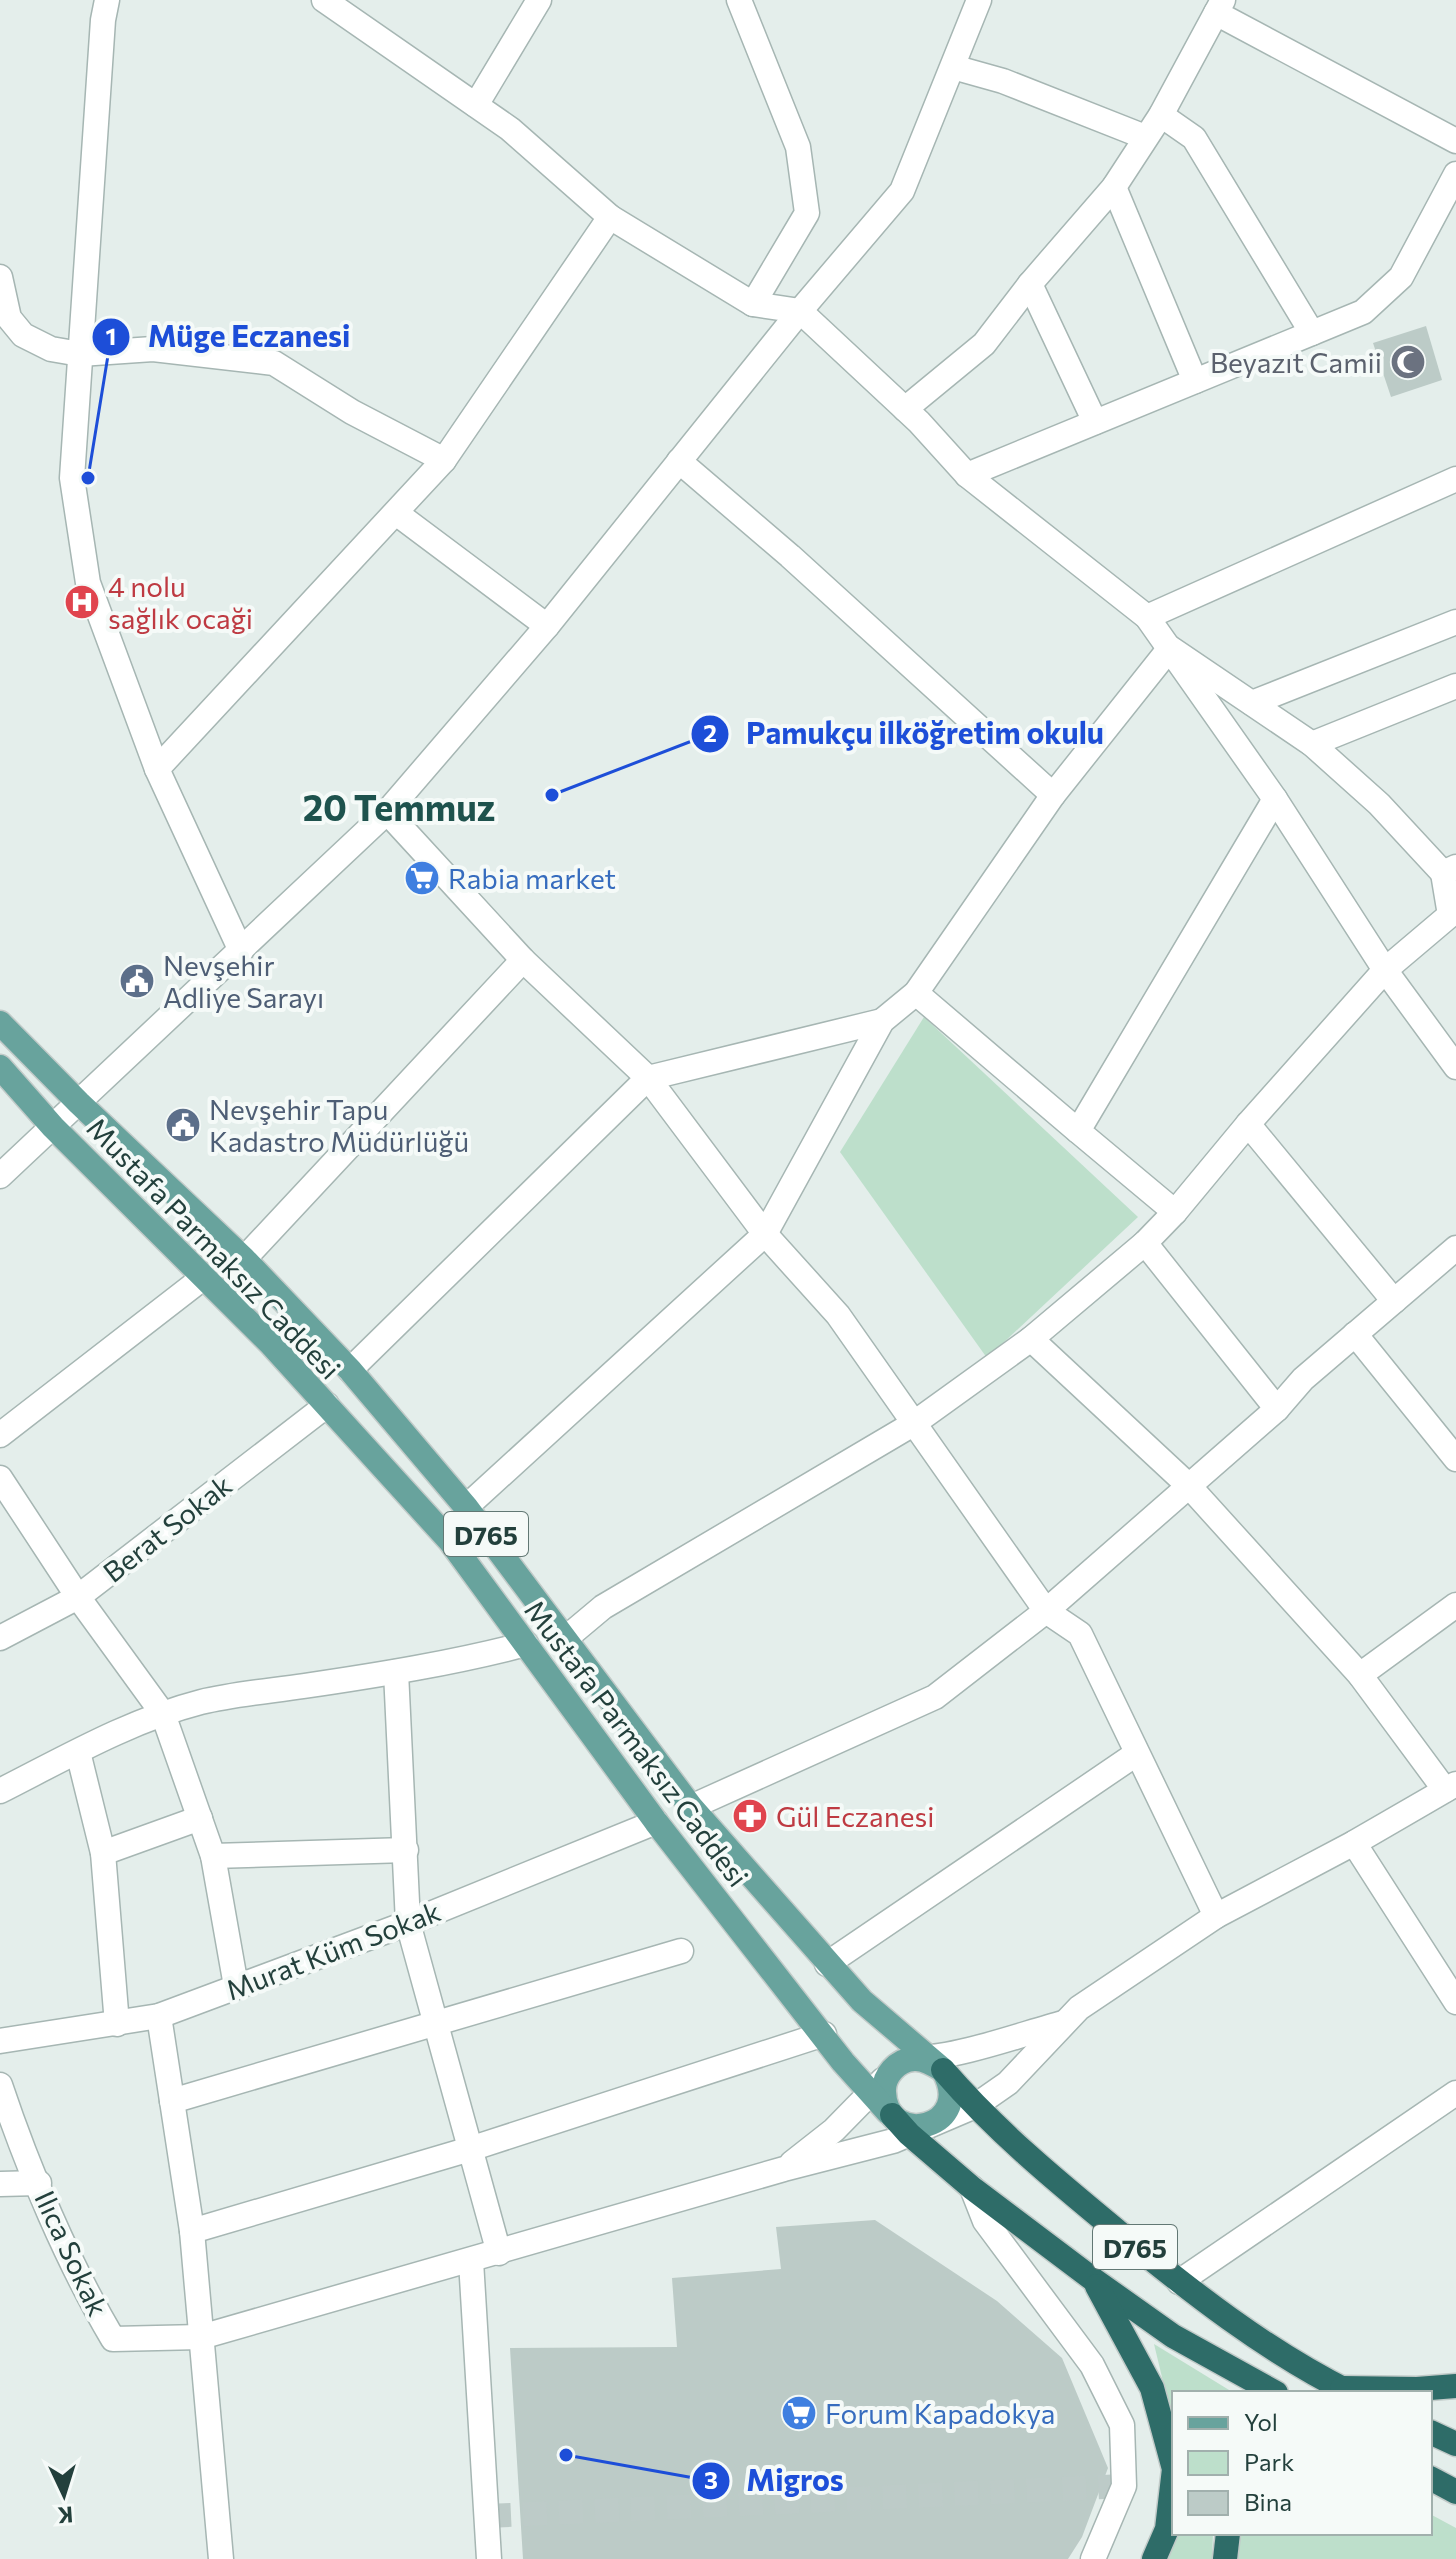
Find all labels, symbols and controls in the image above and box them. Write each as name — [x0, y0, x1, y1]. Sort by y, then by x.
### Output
callout: Müge Eczanesi — [91, 310, 366, 364]
text: Müge Eczanesi — [148, 316, 350, 353]
text: 1 — [106, 321, 116, 350]
mosque icon: Beyazıt Camii — [1389, 343, 1427, 381]
place label: Beyazıt Camii — [1210, 345, 1382, 379]
place label: 4 nolu sağlık ocaği — [108, 569, 253, 635]
hospital icon: 4 nolu sağlık ocaği — [63, 583, 101, 621]
callout: Pamukçu ilköğretim okulu — [690, 707, 1120, 761]
text: Pamukçu ilköğretim okulu — [746, 713, 1104, 751]
text: 2 — [703, 718, 717, 747]
district label: 20 Temmuz — [303, 784, 495, 828]
supermarket icon: Rabia market — [403, 859, 441, 897]
place label: Rabia market — [448, 861, 616, 895]
place label: Nevşehir Adliye Sarayı — [163, 948, 324, 1014]
public building icon: Nevşehir Adliye Sarayı — [118, 962, 156, 1000]
place label: Nevşehir Tapu Kadastro Müdürlüğü — [209, 1092, 469, 1158]
public building icon: Nevşehir Tapu Kadastro Müdürlüğü — [164, 1106, 202, 1144]
street label: Mustafa Parmaksız Caddesi — [80, 1110, 348, 1386]
street label: Berat Sokak — [96, 1467, 238, 1589]
road number: D765 — [444, 1512, 528, 1556]
street label: Mustafa Parmaksız Caddesi — [518, 1593, 756, 1893]
pharmacy icon: Gül Eczanesi — [731, 1797, 769, 1835]
place label: Gül Eczanesi — [776, 1799, 934, 1833]
street label: Murat Küm Sokak — [221, 1893, 445, 2007]
street label: Ilıca Sokak — [28, 2185, 116, 2321]
road number: D765 — [1093, 2225, 1177, 2269]
legend — [1172, 2391, 1432, 2535]
supermarket icon: Forum Kapadokya — [780, 2394, 818, 2432]
place label: Forum Kapadokya — [825, 2396, 1055, 2430]
text: Yol — [1244, 2407, 1278, 2436]
text: Park — [1244, 2447, 1294, 2476]
callout: Migros — [691, 2454, 860, 2508]
north arrow — [24, 2455, 104, 2535]
text: Migros — [746, 2460, 844, 2497]
text: 3 — [704, 2465, 718, 2494]
text: Bina — [1244, 2487, 1292, 2516]
text: K — [57, 2501, 74, 2529]

